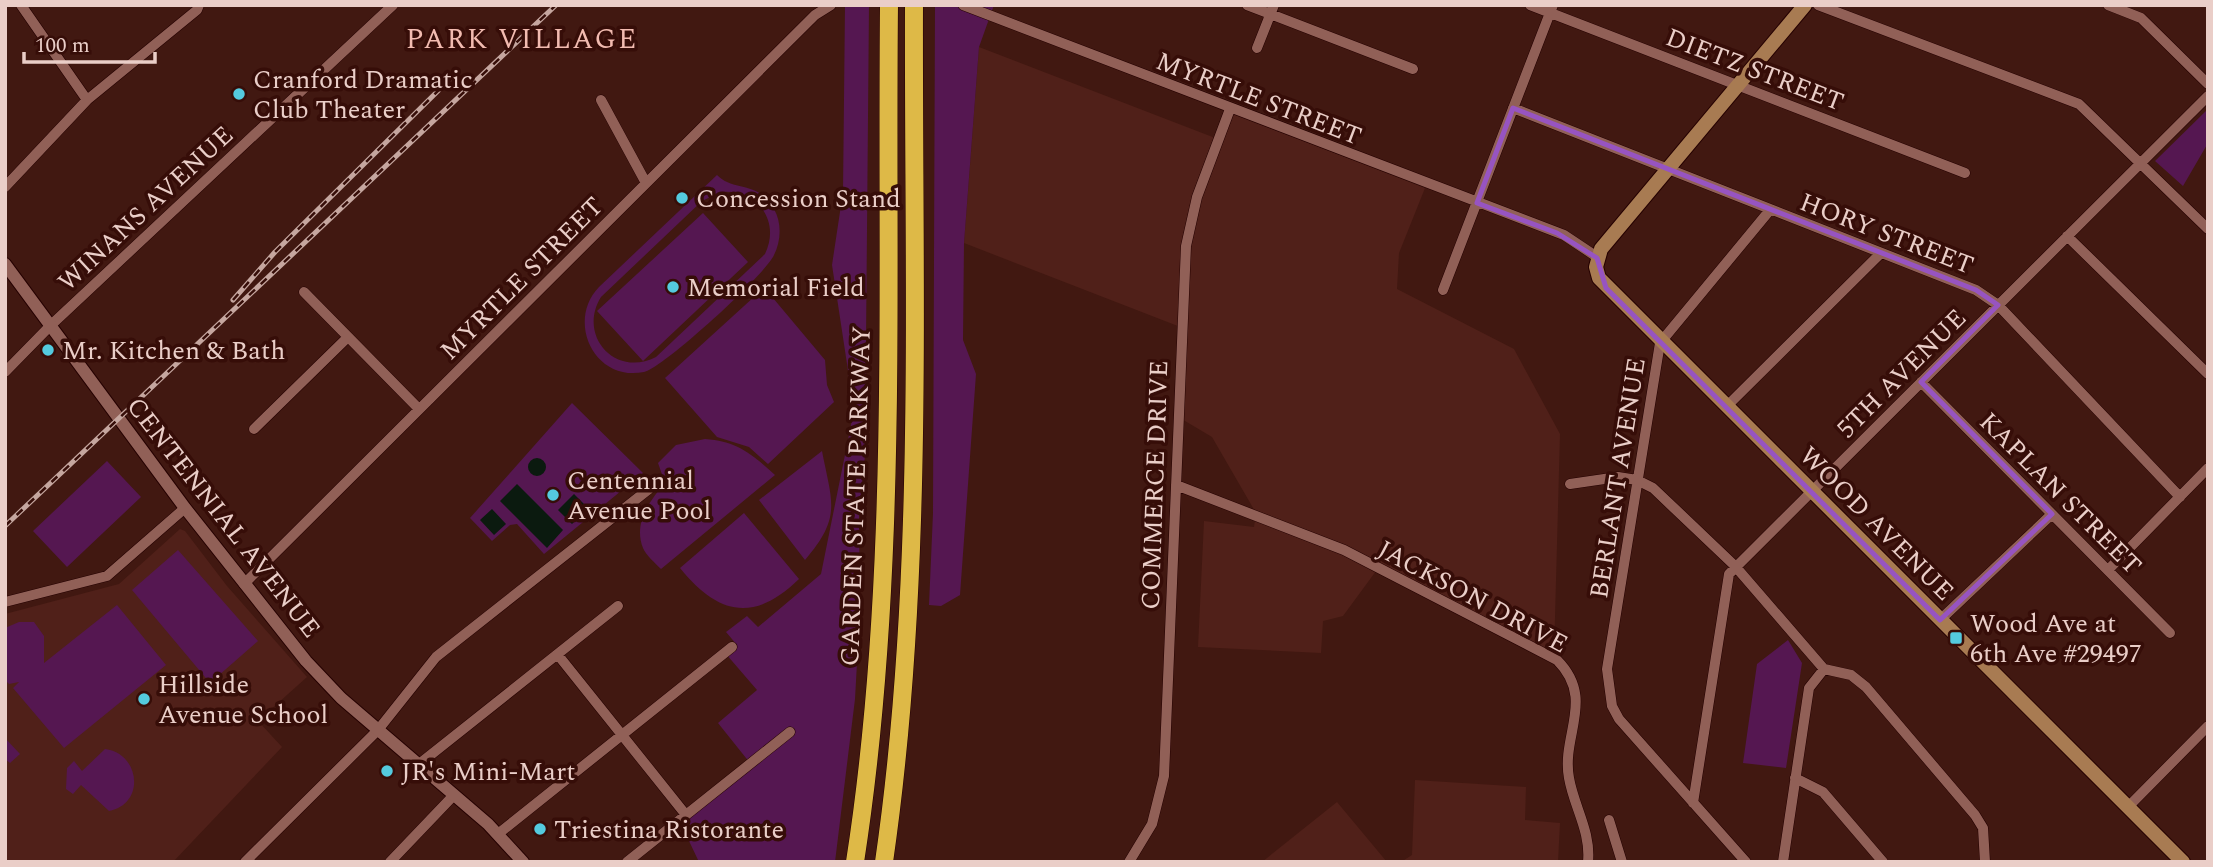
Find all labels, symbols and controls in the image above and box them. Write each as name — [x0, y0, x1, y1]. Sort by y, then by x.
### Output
district label: PARK VILLAGE — [406, 18, 638, 61]
street label: DIETZ STREET — [1660, 18, 1850, 122]
scale bar — [24, 21, 156, 65]
text: 100 m — [35, 30, 90, 62]
street label: MYRTLE STREET — [1150, 41, 1367, 157]
place label: Cranford Dramatic Club Theater — [253, 60, 473, 130]
marker: Cranford Dramatic Club Theater — [231, 86, 247, 102]
street label: WINANS AVENUE — [49, 116, 243, 301]
place label: Concession Stand — [696, 179, 901, 219]
street label: HORY STREET — [1794, 182, 1979, 285]
street label: MYRTLE STREET — [431, 188, 613, 370]
marker: Concession Stand — [674, 190, 690, 206]
place label: Memorial Field — [687, 268, 865, 308]
marker: Memorial Field — [665, 279, 681, 295]
street label: 5TH AVENUE — [1827, 299, 1976, 448]
street label: GARDEN STATE PARKWAY — [830, 325, 882, 667]
place label: Mr. Kitchen & Bath — [62, 331, 285, 371]
marker: Mr. Kitchen & Bath — [40, 342, 56, 358]
street label: BERLANT AVENUE — [1579, 355, 1657, 601]
street label: COMMERCE DRIVE — [1131, 360, 1179, 611]
street label: CENTENNIAL AVENUE — [116, 388, 330, 647]
street label: KAPLAN STREET — [1970, 403, 2151, 584]
street label: WOOD AVENUE — [1789, 437, 1963, 611]
place label: Centennial Avenue Pool — [567, 461, 711, 531]
marker: Centennial Avenue Pool — [545, 487, 561, 503]
street label: JACKSON DRIVE — [1370, 530, 1575, 664]
place label: Wood Ave at 6th Ave #29497 — [1970, 604, 2142, 674]
marker: Wood Ave at 6th Ave #29497 — [1948, 630, 1964, 646]
place label: Hillside Avenue School — [158, 665, 328, 735]
marker: Hillside Avenue School — [136, 691, 152, 707]
place label: JR's Mini-Mart — [401, 752, 575, 792]
marker: JR's Mini-Mart — [379, 763, 395, 779]
place label: Triestina Ristorante — [554, 810, 784, 850]
marker: Triestina Ristorante — [532, 821, 548, 837]

